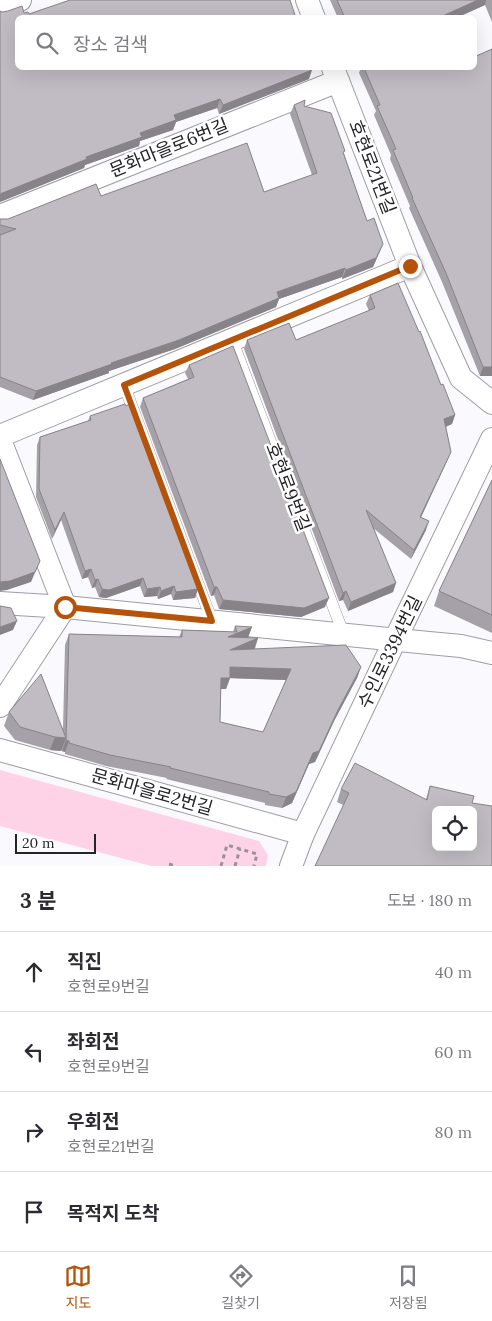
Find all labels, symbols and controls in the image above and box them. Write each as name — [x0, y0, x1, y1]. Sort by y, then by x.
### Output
search box — [15, 15, 477, 70]
icon: search — [33, 29, 61, 57]
text: 장소 검색 — [73, 32, 148, 56]
street label: 문화마을로6번길 — [106, 113, 232, 182]
street label: 호현로21번길 — [344, 116, 401, 217]
route end — [399, 255, 422, 278]
street label: 호현로9번길 — [261, 439, 316, 534]
street label: 수인로3394번길 — [352, 591, 427, 712]
route start — [54, 596, 77, 619]
street label: 문화마을로2번길 — [89, 763, 216, 820]
map controls — [432, 806, 477, 851]
button: locate — [432, 806, 477, 851]
scale bar — [15, 831, 96, 854]
text: 20 m — [22, 834, 54, 852]
text: 3 분 — [20, 887, 57, 914]
text: 도보 · 180 m — [387, 890, 472, 910]
text: 직진 — [67, 949, 102, 973]
icon: ahead — [20, 958, 48, 986]
text: 40 m — [435, 962, 472, 982]
text: 호현로9번길 — [67, 976, 150, 996]
text: 좌회전 — [67, 1029, 119, 1053]
icon: left — [20, 1038, 48, 1066]
text: 60 m — [434, 1042, 472, 1062]
text: 호현로9번길 — [67, 1056, 150, 1076]
text: 우회전 — [67, 1109, 119, 1133]
icon: right — [20, 1118, 48, 1146]
text: 80 m — [435, 1122, 472, 1142]
text: 호현로21번길 — [67, 1136, 155, 1156]
icon: arrive — [20, 1198, 48, 1226]
text: 목적지 도착 — [67, 1201, 159, 1225]
tab: 지도 — [64, 1262, 92, 1312]
tab: 길찾기 — [221, 1262, 260, 1312]
tab: 저장됨 — [389, 1262, 428, 1312]

